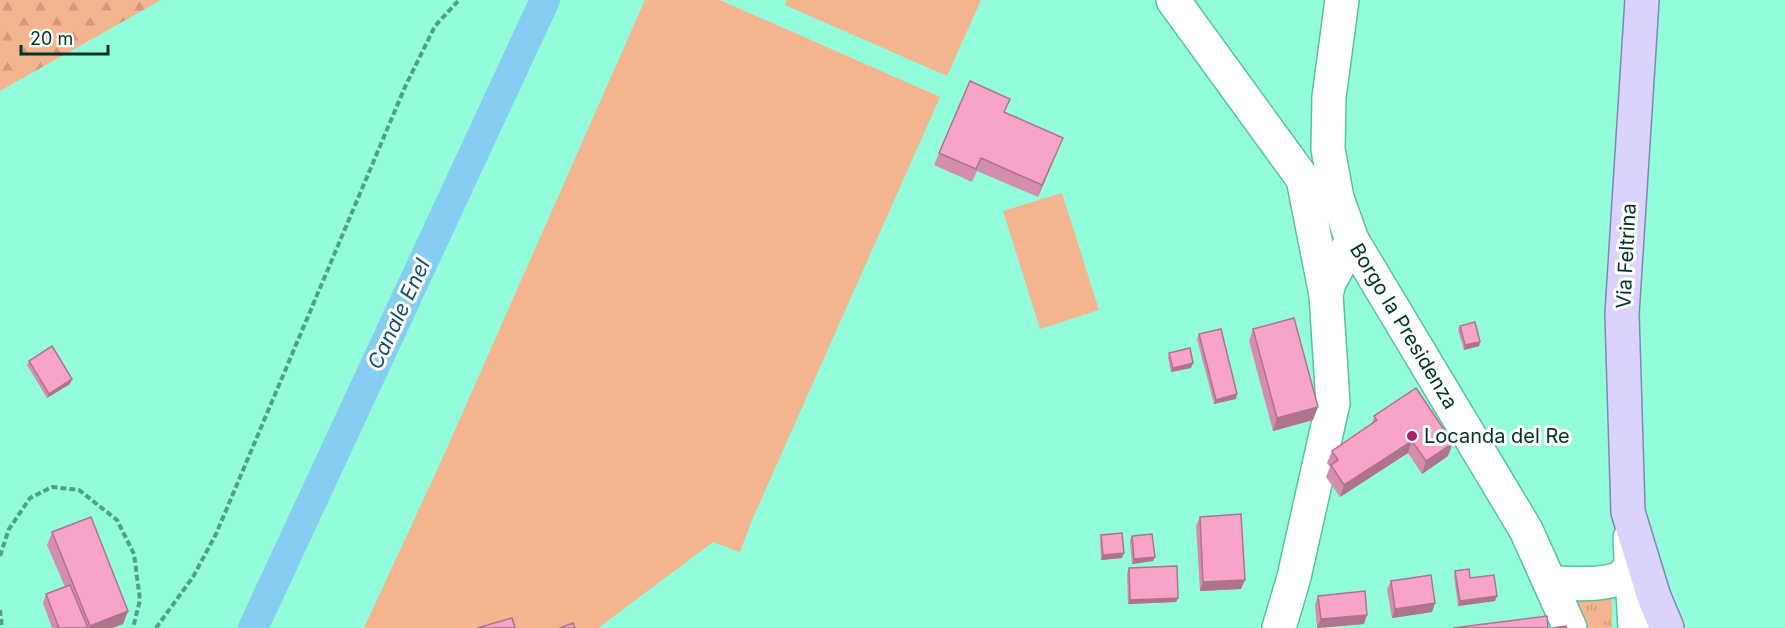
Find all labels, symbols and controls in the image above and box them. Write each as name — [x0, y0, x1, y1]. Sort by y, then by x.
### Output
scale bar — [21, 18, 108, 56]
text: 20 m — [30, 28, 73, 49]
street label: Via Feltrina — [1611, 203, 1641, 309]
street label: Borgo la Presidenza — [1345, 239, 1463, 413]
water label: Canale Enel — [362, 254, 435, 373]
place label: Locanda del Re — [1424, 424, 1570, 448]
marker: Locanda del Re — [1405, 429, 1419, 443]

